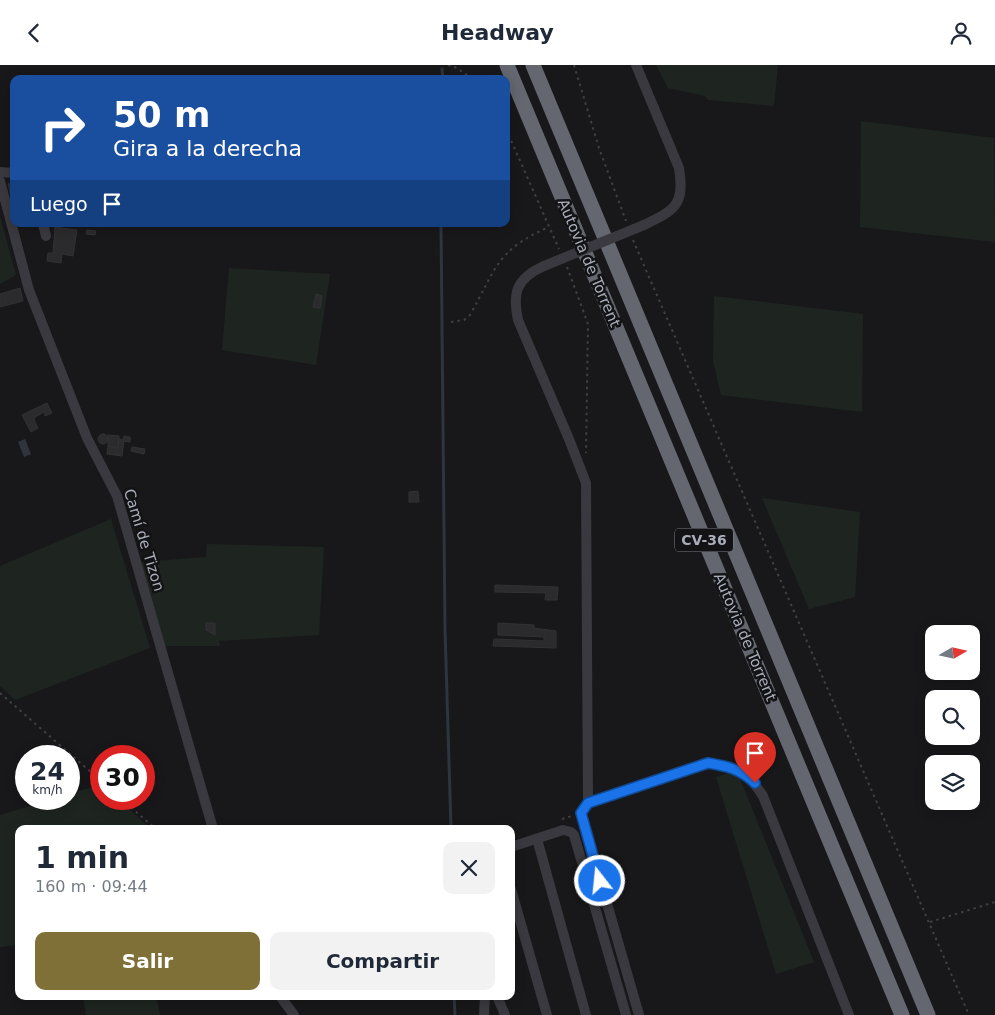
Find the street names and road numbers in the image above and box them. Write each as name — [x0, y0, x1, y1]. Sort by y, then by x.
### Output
street label: Autovia de Torrent — [554, 196, 624, 330]
street label: Camí de Tizon — [120, 487, 168, 593]
road number: CV-36 — [675, 529, 733, 551]
street label: Autovia de Torrent — [710, 570, 780, 704]

